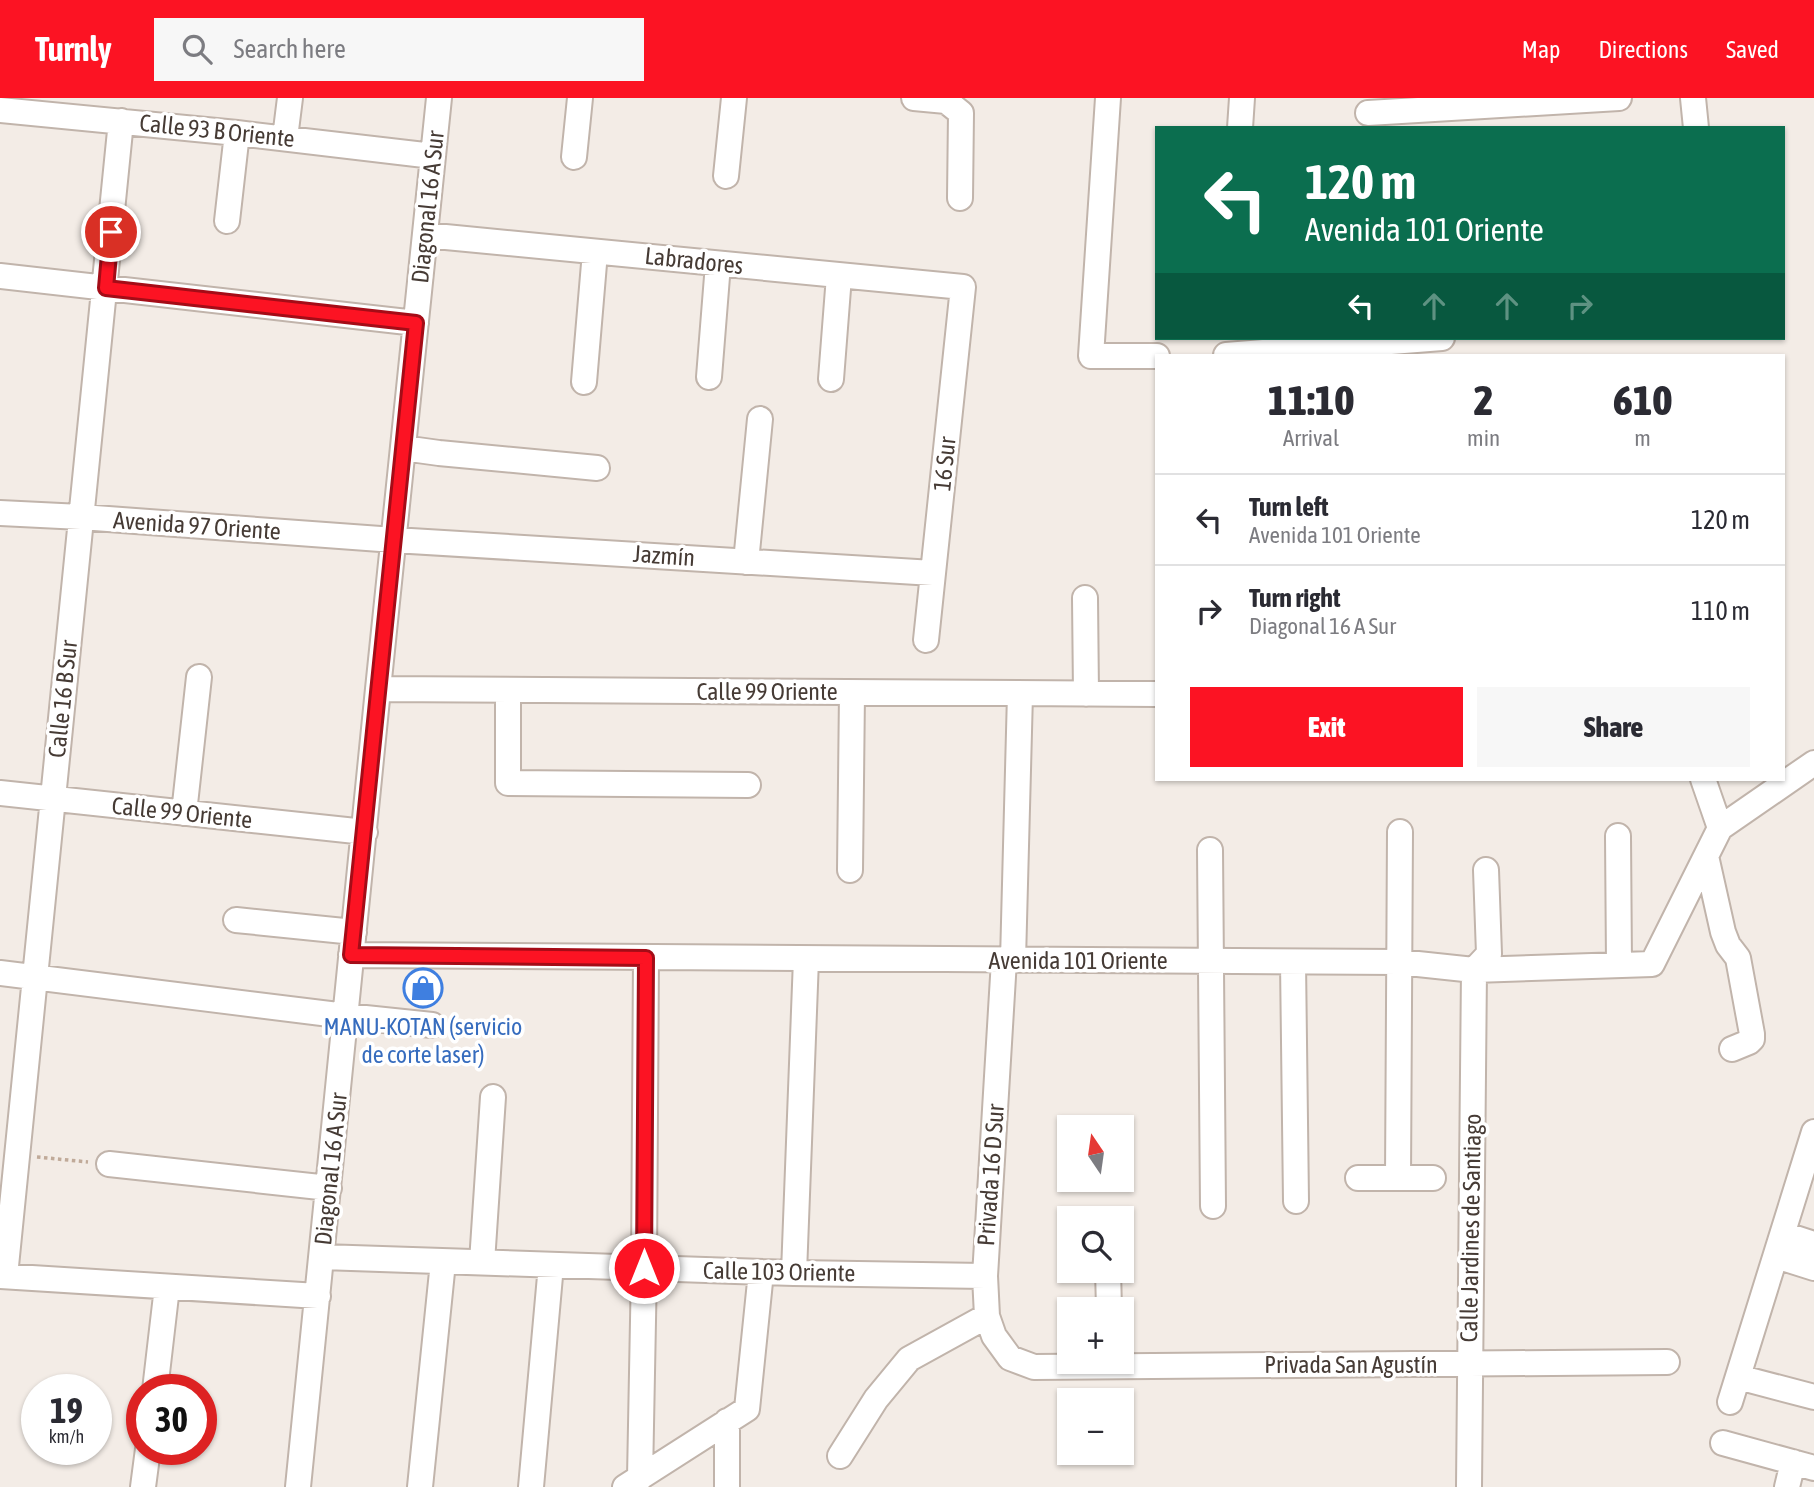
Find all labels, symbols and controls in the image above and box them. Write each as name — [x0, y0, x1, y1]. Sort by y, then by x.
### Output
search box — [154, 18, 644, 81]
text: Turnly — [35, 30, 112, 68]
icon: search — [178, 30, 216, 68]
text: Search here — [234, 34, 346, 64]
text: Map — [1522, 36, 1560, 63]
text: Directions — [1598, 36, 1688, 63]
text: Saved — [1726, 36, 1779, 63]
street label: Calle 93 B Oriente — [138, 109, 296, 152]
street label: Diagonal 16 A Sur — [406, 128, 449, 285]
text: 120 m — [1305, 153, 1416, 209]
icon: left — [1190, 154, 1281, 245]
pin — [81, 202, 141, 262]
text: Avenida 101 Oriente — [1305, 211, 1544, 248]
icon: arrive — [92, 213, 130, 251]
street label: Labradores — [644, 242, 745, 279]
icon: left — [1342, 287, 1380, 325]
icon: ahead — [1415, 287, 1453, 325]
icon: ahead — [1488, 287, 1526, 325]
icon: right — [1561, 287, 1599, 325]
text: 11:10 — [1268, 376, 1354, 424]
text: 2 — [1474, 376, 1493, 424]
text: 610 — [1613, 376, 1672, 424]
text: Arrival — [1283, 425, 1339, 451]
text: min — [1467, 425, 1500, 451]
text: m — [1634, 425, 1651, 451]
street label: 16 Sur — [928, 434, 961, 493]
text: Turn left — [1249, 492, 1329, 522]
icon: left — [1190, 501, 1228, 539]
text: 120 m — [1691, 505, 1750, 535]
street label: Avenida 97 Oriente — [112, 506, 282, 545]
text: Avenida 101 Oriente — [1249, 522, 1421, 548]
street label: Jazmín — [632, 540, 696, 571]
text: Turn right — [1249, 583, 1340, 613]
icon: right — [1190, 592, 1228, 630]
text: 110 m — [1691, 596, 1750, 626]
text: Diagonal 16 A Sur — [1249, 613, 1396, 639]
street label: Calle 16 B Sur — [43, 638, 82, 759]
street label: Calle 99 Oriente — [696, 678, 838, 705]
button: Exit — [1190, 687, 1463, 767]
button: Share — [1477, 687, 1750, 767]
street label: Calle 99 Oriente — [110, 792, 254, 833]
street label: Avenida 101 Oriente — [988, 947, 1168, 974]
shop icon: MANU-KOTAN (servicio de corte laser) — [402, 967, 444, 1009]
place label: MANU-KOTAN (servicio de corte laser) — [324, 1013, 522, 1068]
street label: Diagonal 16 A Sur — [309, 1090, 352, 1247]
street label: Privada 16 D Sur — [972, 1102, 1009, 1247]
street label: Calle Jardines de Santiago — [1455, 1113, 1486, 1343]
north arrow — [1057, 1115, 1134, 1192]
map controls — [1057, 1115, 1134, 1465]
button: search — [1057, 1206, 1134, 1283]
position arrow — [607, 1231, 681, 1305]
street label: Calle 103 Oriente — [703, 1257, 855, 1286]
button: + — [1057, 1297, 1134, 1374]
street label: Privada San Agustín — [1264, 1351, 1438, 1378]
speed limit sign: 30 — [126, 1374, 217, 1465]
button: − — [1057, 1388, 1134, 1465]
text: 19 — [50, 1390, 83, 1430]
text: km/h — [49, 1426, 84, 1447]

